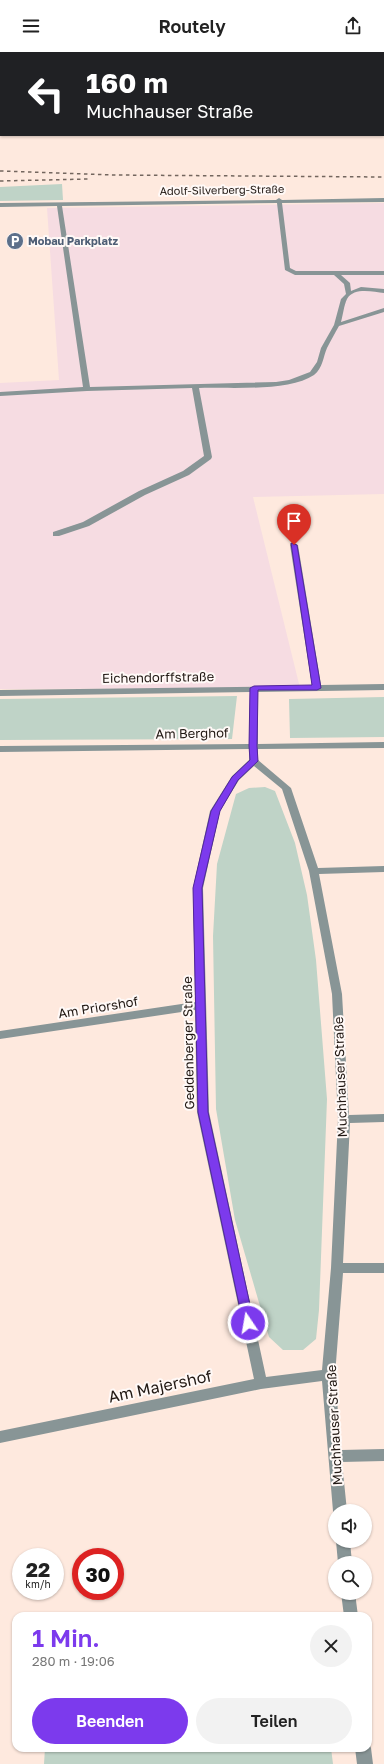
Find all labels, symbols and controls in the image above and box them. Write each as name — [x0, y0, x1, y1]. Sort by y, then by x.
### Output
icon: menu — [20, 15, 42, 37]
text: Routely — [158, 15, 226, 37]
icon: share — [342, 15, 364, 37]
text: 160 m — [86, 66, 168, 99]
icon: left — [20, 68, 72, 120]
text: Muchhauser Straße — [86, 100, 253, 122]
street label: Adolf-Silverberg-Straße — [160, 182, 284, 197]
parking icon: Mobau Parkplatz — [5, 231, 25, 251]
place label: Mobau Parkplatz — [28, 234, 118, 247]
pin — [277, 504, 311, 545]
icon: arrive — [283, 510, 305, 532]
street label: Eichendorffstraße — [102, 668, 214, 686]
street label: Am Berghof — [155, 724, 229, 742]
street label: Geddenberger Straße — [179, 976, 197, 1110]
street label: Am Priorshof — [57, 993, 139, 1021]
street label: Muchhauser Straße — [330, 1016, 350, 1138]
position arrow — [227, 1302, 269, 1344]
street label: Muchhauser Straße — [323, 1364, 345, 1486]
street label: Am Majershof — [107, 1365, 214, 1407]
map controls — [328, 1504, 372, 1600]
button: sound — [328, 1504, 372, 1548]
speed limit sign: 30 — [72, 1548, 124, 1600]
button: search — [328, 1556, 372, 1600]
text: 22 — [26, 1557, 50, 1581]
text: km/h — [25, 1578, 51, 1590]
text: 1 Min. — [32, 1623, 100, 1652]
button: close — [310, 1625, 352, 1667]
text: 280 m · 19:06 — [32, 1653, 115, 1669]
button: Beenden — [32, 1698, 188, 1744]
button: Teilen — [196, 1698, 352, 1744]

